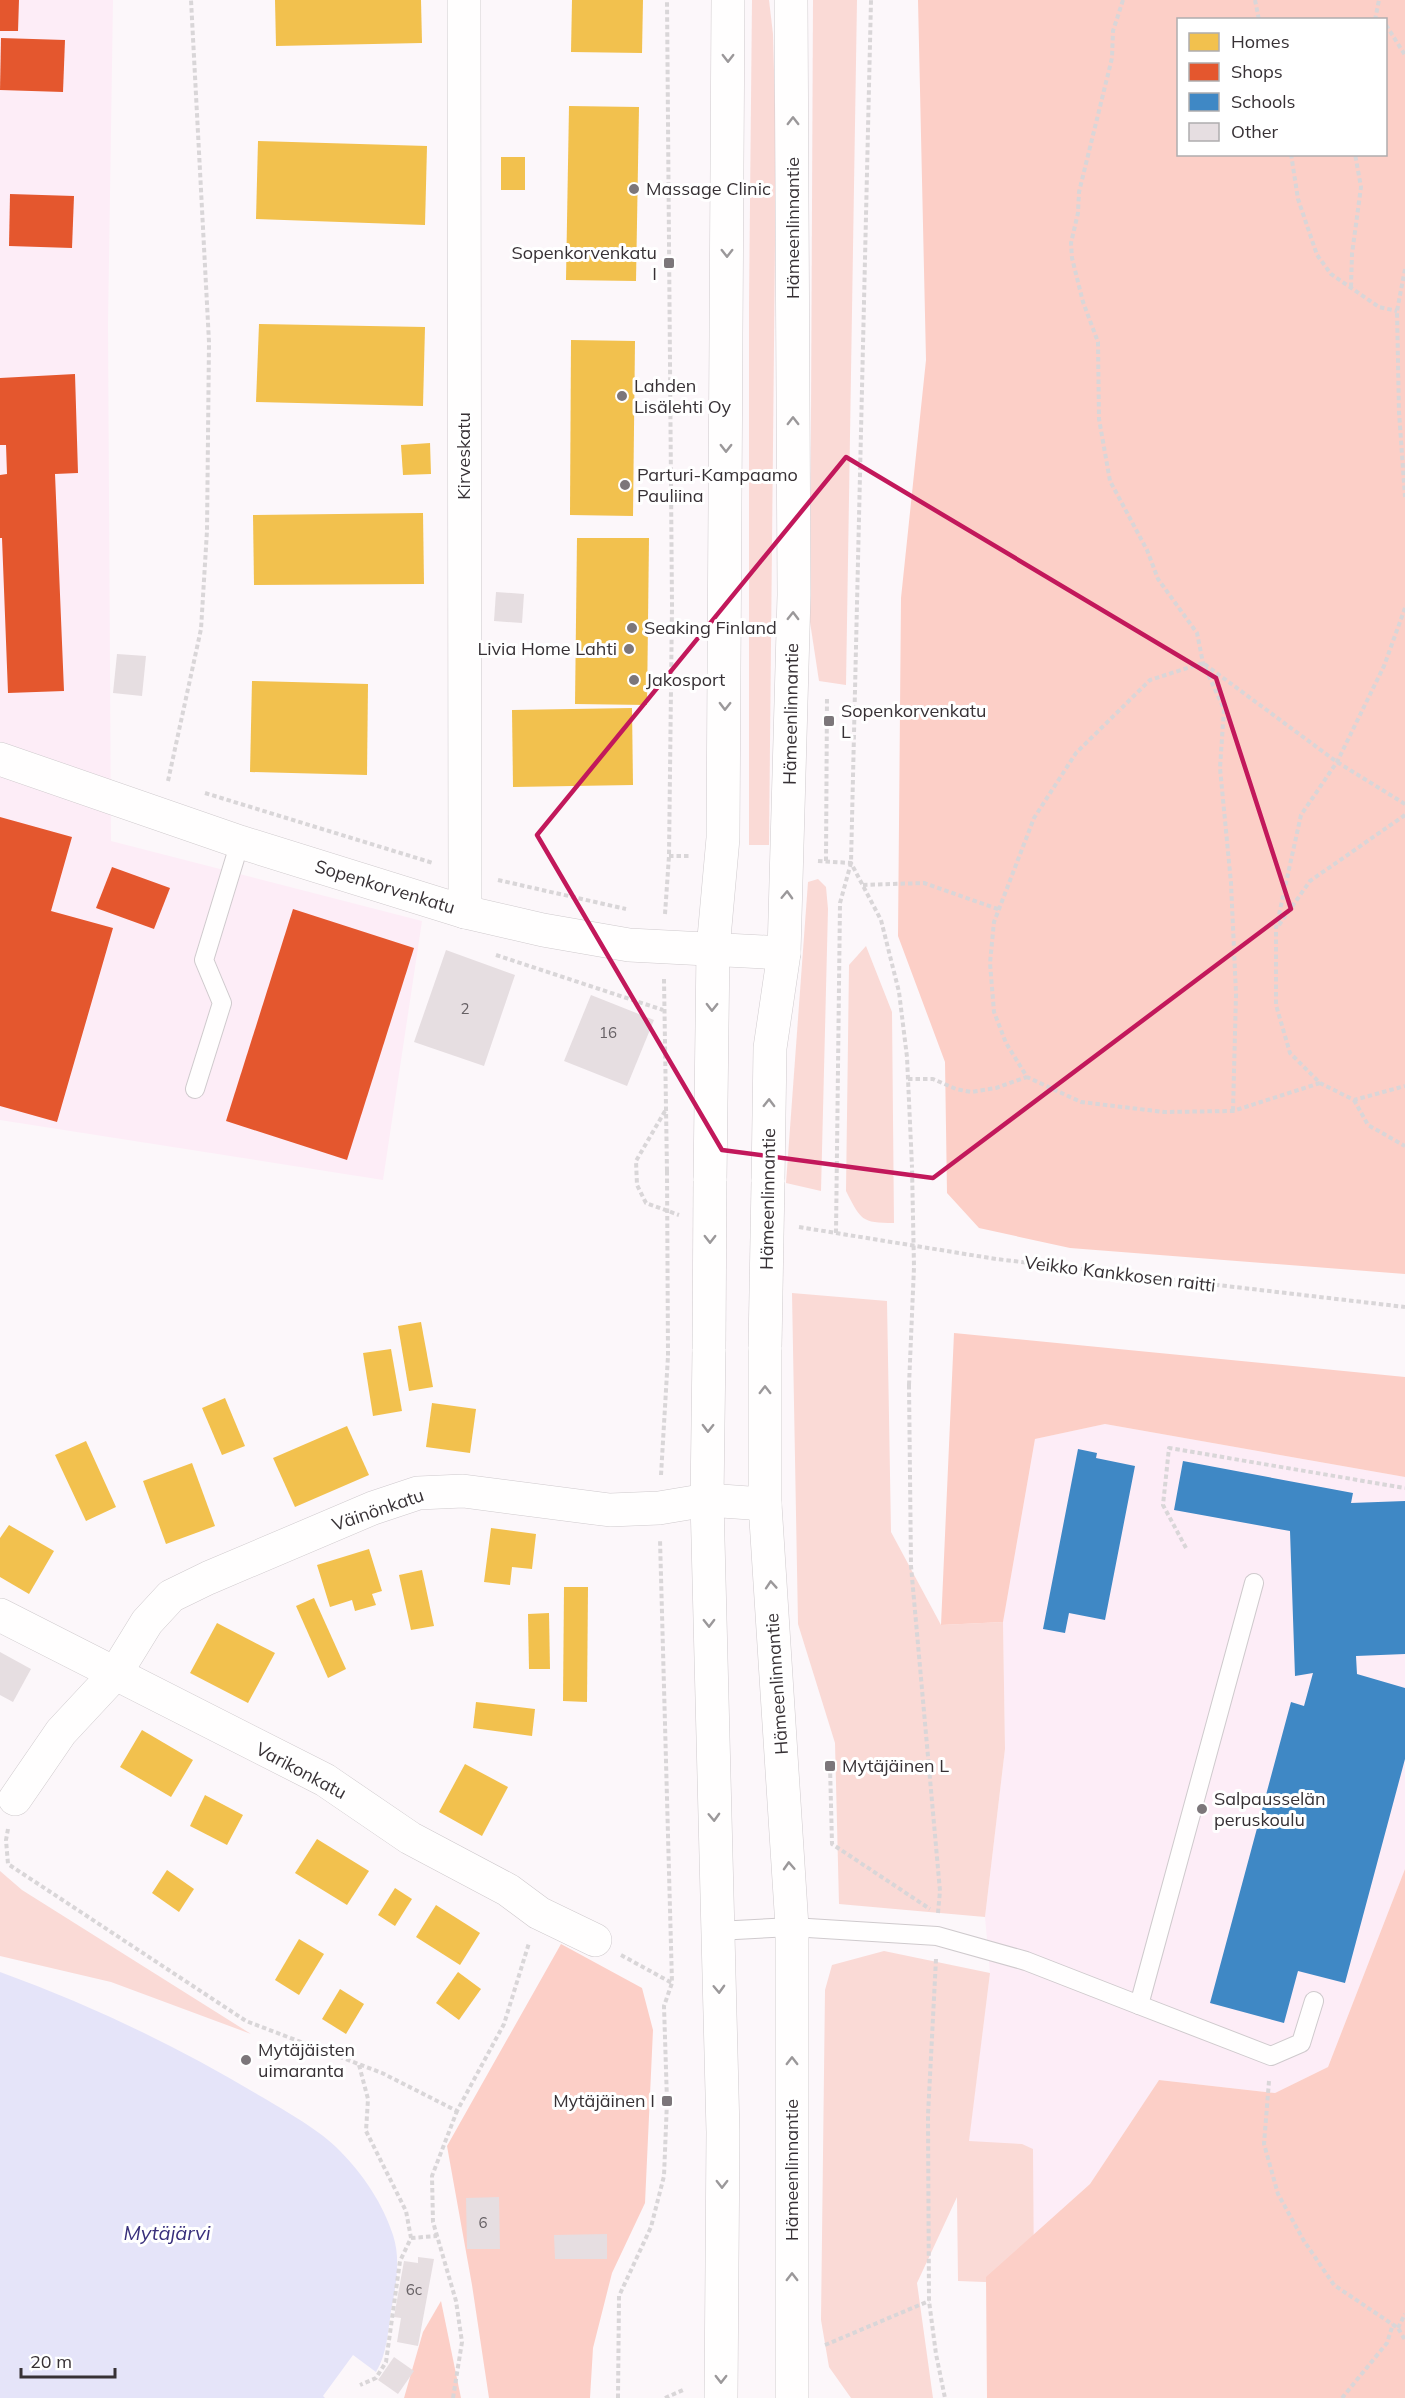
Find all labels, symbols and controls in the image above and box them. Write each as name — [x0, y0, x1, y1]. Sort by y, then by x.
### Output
legend — [1177, 18, 1387, 156]
text: Homes — [1231, 30, 1290, 53]
one-way arrow — [722, 54, 734, 63]
text: Shops — [1231, 60, 1283, 83]
text: Schools — [1231, 90, 1296, 113]
one-way arrow — [787, 117, 799, 126]
text: Other — [1231, 120, 1279, 143]
street label: Hämeenlinnantie — [781, 157, 804, 299]
place label: Massage Clinic — [646, 177, 771, 200]
marker: Massage Clinic — [627, 182, 641, 196]
place label: Sopenkorvenkatu I — [512, 241, 657, 285]
one-way arrow — [721, 249, 733, 258]
marker: Sopenkorvenkatu I — [662, 256, 676, 270]
place label: Lahden Lisälehti Oy — [634, 374, 732, 418]
marker: Lahden Lisälehti Oy — [615, 389, 629, 403]
street label: Kirveskatu — [452, 412, 475, 500]
one-way arrow — [787, 417, 799, 426]
one-way arrow — [720, 444, 732, 453]
place label: Parturi-Kampaamo Pauliina — [637, 463, 798, 507]
marker: Parturi-Kampaamo Pauliina — [618, 478, 632, 492]
one-way arrow — [787, 612, 800, 621]
place label: Seaking Finland — [644, 616, 777, 639]
marker: Seaking Finland — [625, 621, 639, 635]
place label: Livia Home Lahti — [477, 637, 617, 660]
marker: Livia Home Lahti — [622, 642, 636, 656]
street label: Hämeenlinnantie — [778, 643, 803, 785]
place label: Jakosport — [646, 668, 725, 691]
marker: Jakosport — [627, 673, 641, 687]
place label: Sopenkorvenkatu L — [841, 699, 986, 743]
one-way arrow — [719, 702, 731, 711]
marker: Sopenkorvenkatu L — [822, 714, 836, 728]
street label: Sopenkorvenkatu — [312, 854, 458, 919]
one-way arrow — [781, 890, 793, 899]
house number: 2 — [460, 999, 470, 1018]
one-way arrow — [706, 1003, 719, 1012]
house number: 16 — [599, 1023, 617, 1042]
one-way arrow — [763, 1098, 775, 1107]
street label: Hämeenlinnantie — [755, 1128, 780, 1270]
one-way arrow — [704, 1235, 716, 1244]
street label: Veikko Kankkosen raitti — [1023, 1250, 1217, 1297]
one-way arrow — [759, 1386, 771, 1395]
one-way arrow — [702, 1424, 714, 1433]
street label: Väinönkatu — [329, 1483, 427, 1536]
one-way arrow — [764, 1581, 777, 1590]
street label: Hämeenlinnantie — [760, 1612, 793, 1756]
one-way arrow — [703, 1619, 715, 1628]
street label: Varikonkatu — [252, 1737, 351, 1804]
place label: Mytäjäinen L — [842, 1754, 949, 1777]
marker: Mytäjäinen L — [823, 1759, 837, 1773]
place label: Salpausselän peruskoulu — [1214, 1787, 1326, 1831]
marker: Salpausselän peruskoulu — [1195, 1802, 1209, 1816]
one-way arrow — [707, 1812, 720, 1821]
one-way arrow — [782, 1861, 795, 1870]
one-way arrow — [712, 1985, 725, 1994]
place label: Mytäjäisten uimaranta — [258, 2038, 355, 2082]
marker: Mytäjäisten uimaranta — [239, 2053, 253, 2067]
one-way arrow — [786, 2056, 798, 2065]
place label: Mytäjäinen I — [553, 2089, 655, 2112]
marker: Mytäjäinen I — [660, 2094, 674, 2108]
street label: Hämeenlinnantie — [780, 2099, 803, 2241]
one-way arrow — [716, 2180, 728, 2189]
house number: 6 — [478, 2213, 488, 2232]
water label: Mytäjärvi — [124, 2220, 211, 2245]
one-way arrow — [786, 2272, 798, 2281]
house number: 6c — [406, 2280, 422, 2299]
scale bar — [21, 2341, 116, 2379]
text: 20 m — [30, 2350, 72, 2373]
one-way arrow — [715, 2375, 727, 2384]

